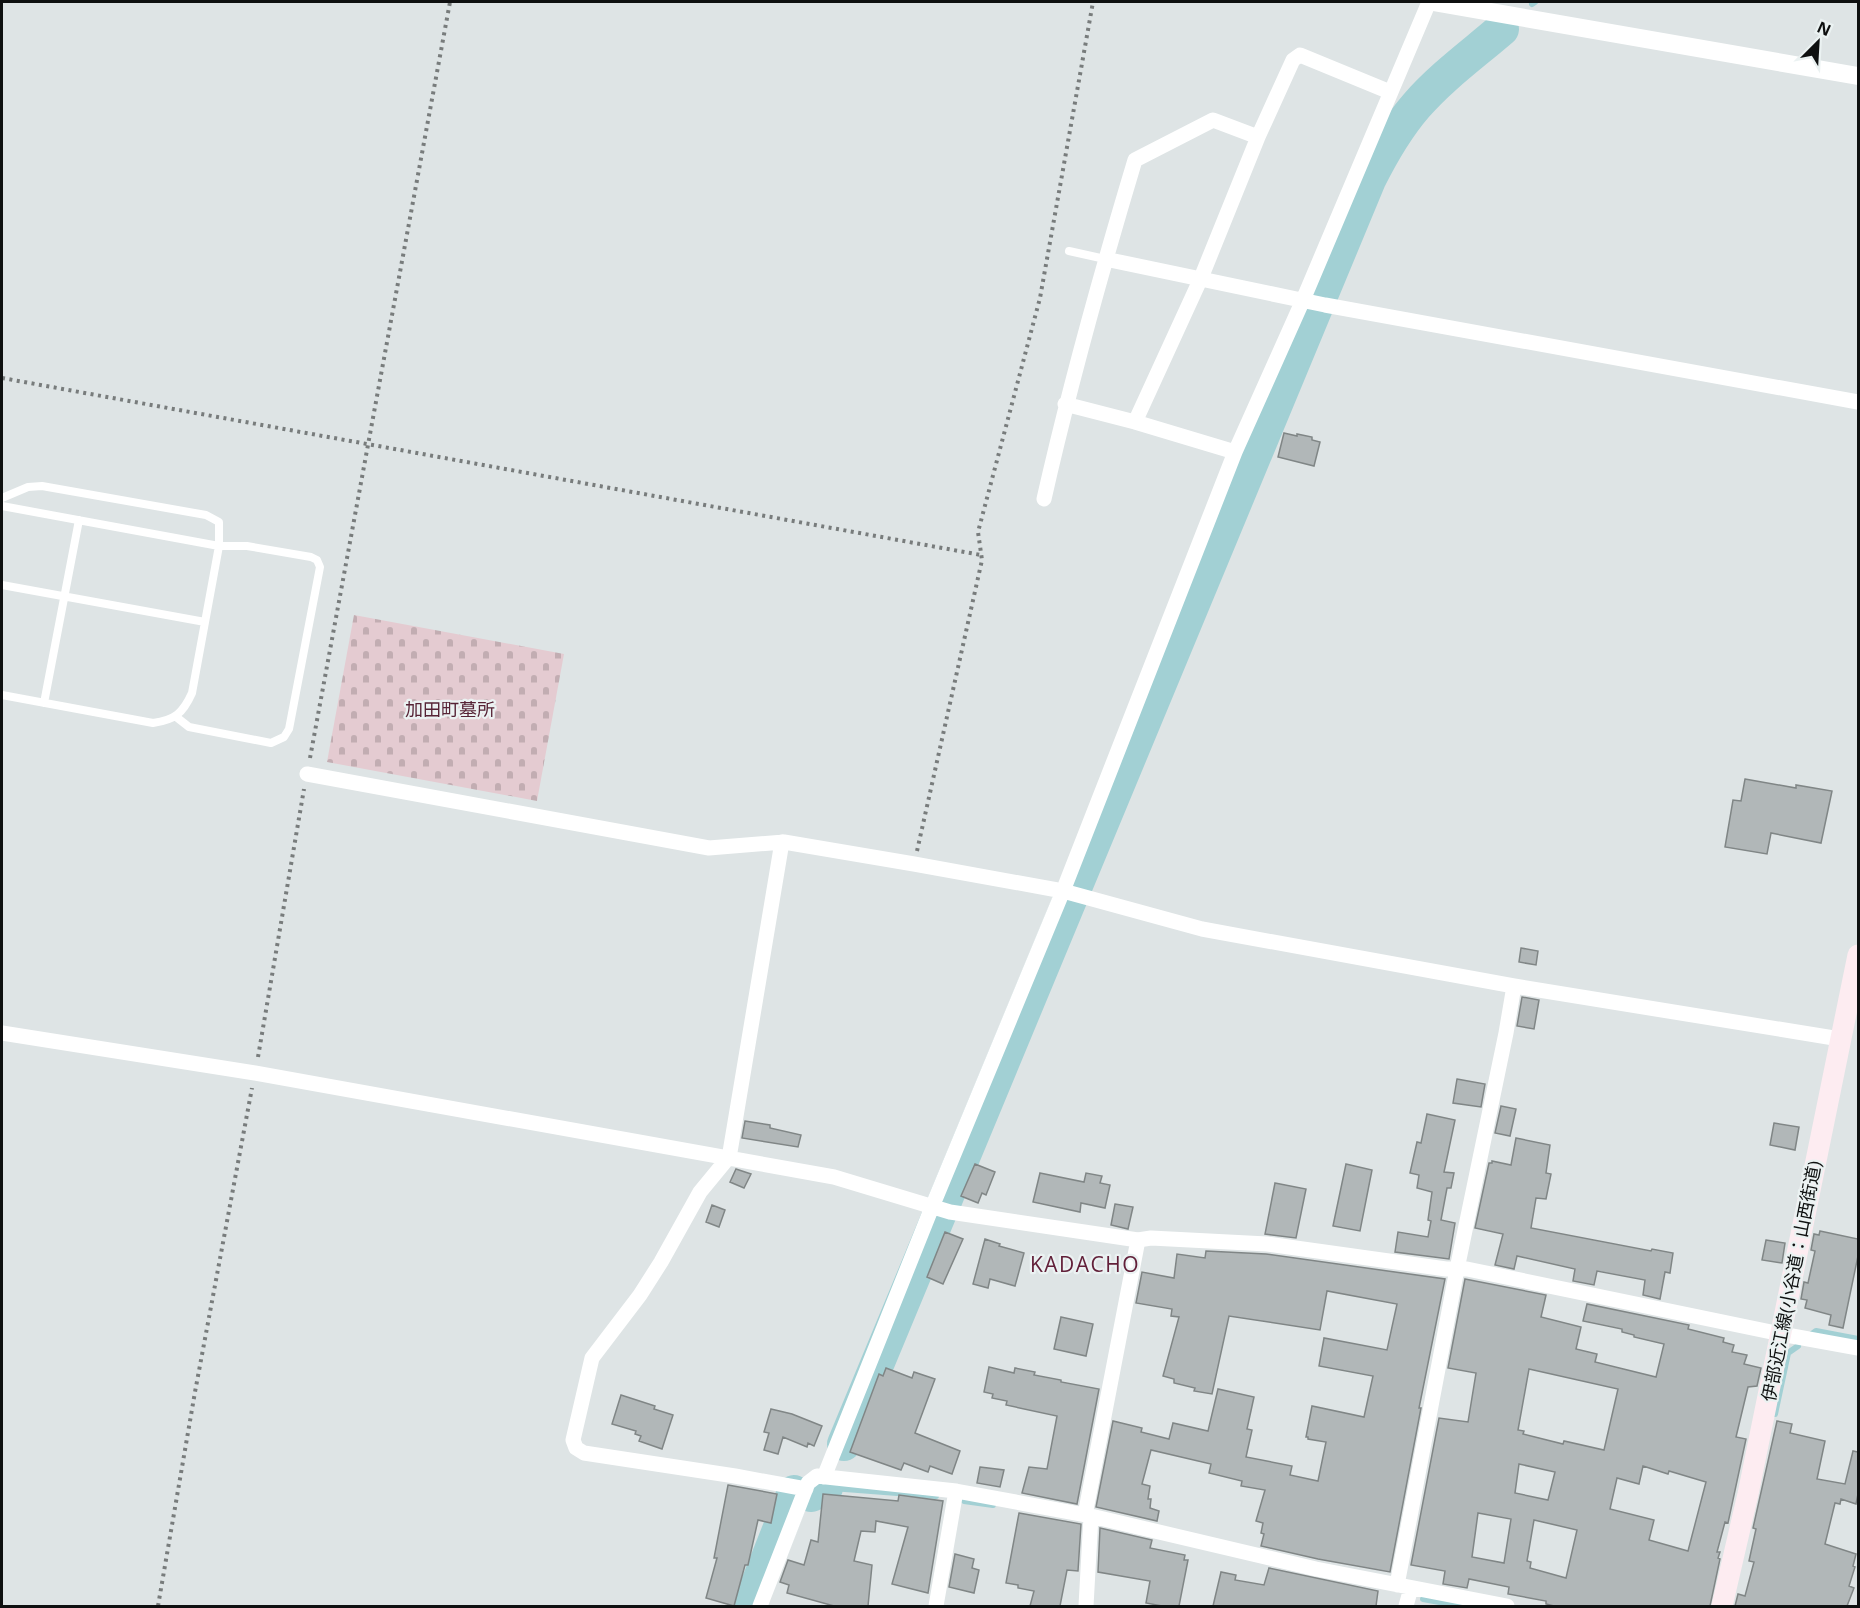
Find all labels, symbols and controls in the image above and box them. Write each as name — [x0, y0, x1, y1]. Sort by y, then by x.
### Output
north arrow — [1788, 12, 1848, 72]
text: N — [1814, 16, 1835, 41]
park label: 加田町墓所 — [405, 697, 495, 721]
street label: 伊部近江線(小谷道：山西街道) — [1756, 1159, 1826, 1403]
district label: KADACHO — [1030, 1250, 1140, 1278]

